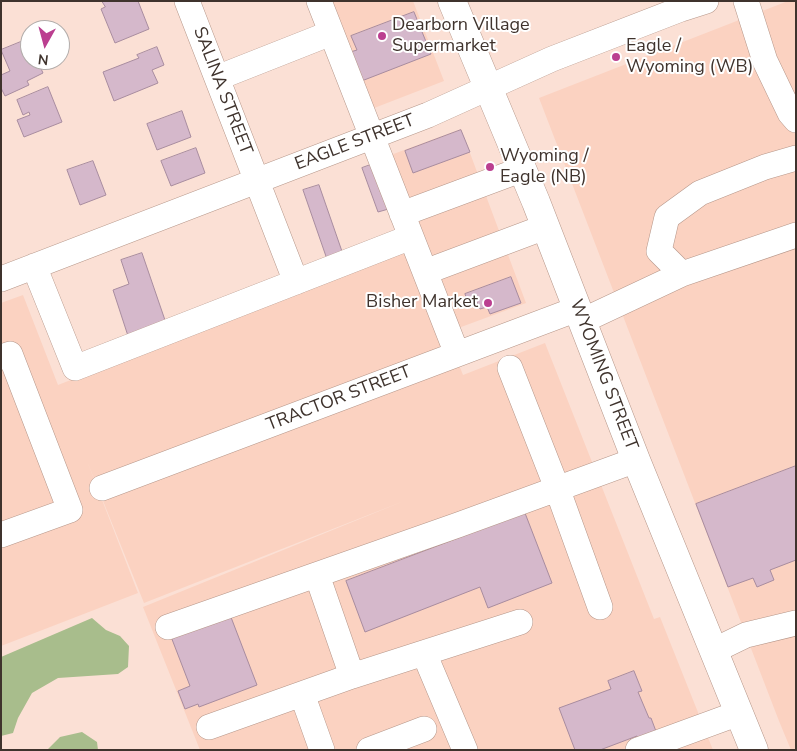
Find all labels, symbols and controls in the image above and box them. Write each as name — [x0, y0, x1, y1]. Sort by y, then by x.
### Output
place label: Dearborn Village Supermarket — [392, 15, 530, 58]
north arrow — [20, 20, 70, 70]
street label: SALINA STREET — [188, 24, 256, 158]
marker: Dearborn Village Supermarket — [376, 30, 388, 42]
place label: Eagle / Wyoming (WB) — [626, 36, 753, 78]
text: N — [37, 49, 50, 69]
marker: Eagle / Wyoming (WB) — [610, 51, 622, 63]
street label: EAGLE STREET — [292, 110, 418, 176]
place label: Wyoming / Eagle (NB) — [500, 146, 589, 188]
marker: Wyoming / Eagle (NB) — [484, 161, 496, 173]
place label: Bisher Market — [366, 292, 478, 314]
street label: WYOMING STREET — [564, 296, 642, 454]
marker: Bisher Market — [482, 297, 494, 309]
street label: TRACTOR STREET — [264, 361, 414, 437]

